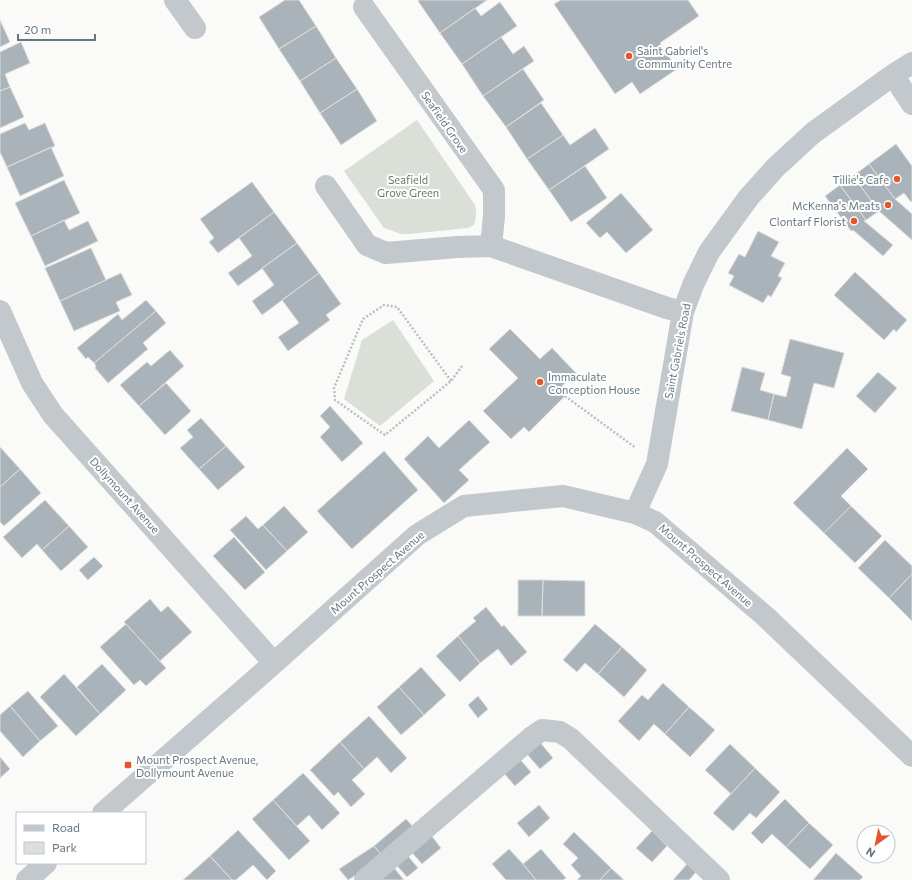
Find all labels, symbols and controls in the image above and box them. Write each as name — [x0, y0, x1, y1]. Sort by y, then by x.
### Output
scale bar — [18, 16, 95, 42]
text: 20 m — [24, 22, 51, 36]
place label: Saint Gabriel's Community Centre — [637, 44, 732, 70]
marker: Saint Gabriel's Community Centre — [624, 51, 634, 61]
street label: Seafield Grove — [419, 89, 471, 155]
park label: Seafield Grove Green — [377, 173, 439, 199]
place label: Tillie's Cafe — [832, 173, 889, 186]
marker: Tillie's Cafe — [892, 174, 902, 184]
place label: McKenna's Meats — [792, 199, 880, 212]
marker: McKenna's Meats — [883, 200, 893, 210]
place label: Clontarf Florist — [769, 215, 846, 228]
marker: Clontarf Florist — [849, 216, 859, 226]
street label: Saint Gabriels Road — [661, 302, 693, 400]
place label: Immaculate Conception House — [548, 370, 640, 396]
marker: Immaculate Conception House — [535, 377, 545, 387]
street label: Dollymount Avenue — [87, 454, 163, 536]
street label: Mount Prospect Avenue — [657, 521, 756, 609]
street label: Mount Prospect Avenue — [328, 528, 427, 616]
place label: Mount Prospect Avenue, Dollymount Avenue — [136, 753, 258, 779]
marker: Mount Prospect Avenue, Dollymount Avenue — [123, 760, 133, 770]
legend — [16, 812, 146, 864]
text: Road — [52, 820, 80, 834]
north arrow — [856, 824, 896, 864]
text: Park — [52, 840, 78, 854]
text: N — [863, 845, 877, 861]

